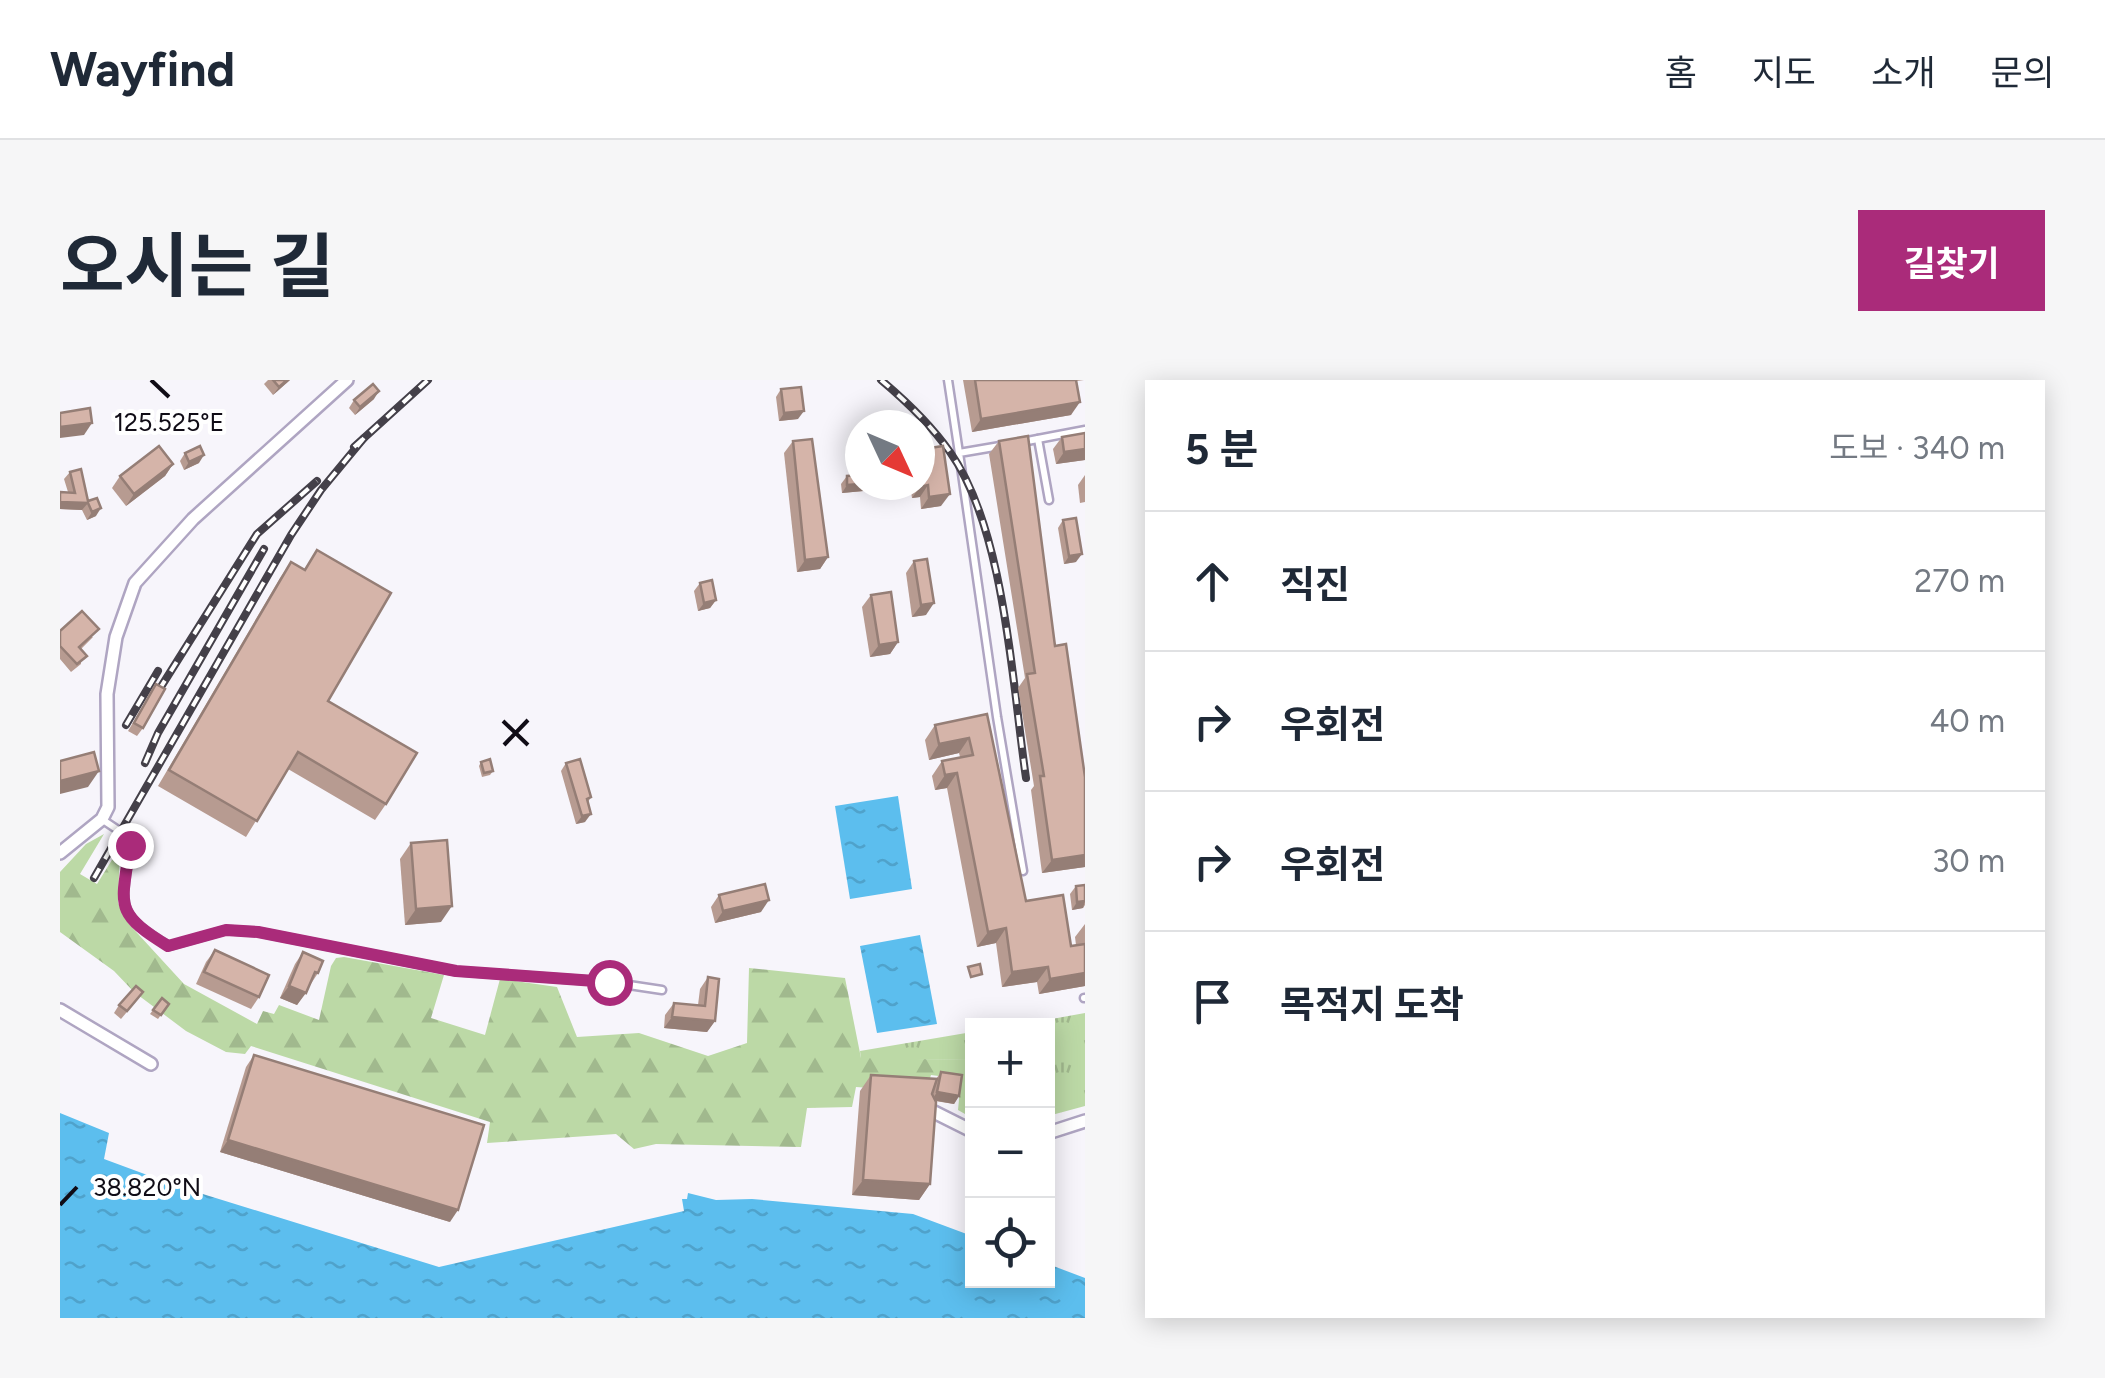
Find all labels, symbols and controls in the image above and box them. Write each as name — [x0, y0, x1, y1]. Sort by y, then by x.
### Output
text: Wayfind — [50, 40, 235, 98]
text: 홈 — [1665, 52, 1697, 94]
text: 지도 — [1752, 52, 1816, 94]
text: 소개 — [1871, 52, 1936, 94]
text: 문의 — [1991, 52, 2055, 94]
button: 길찾기 — [1858, 210, 2045, 311]
text: 오시는 길 — [60, 224, 334, 309]
text: 125.525°E — [114, 407, 224, 437]
north arrow — [845, 410, 935, 500]
text: 5 분 — [1185, 424, 1258, 475]
text: 도보 · 340 m — [1829, 429, 2005, 467]
icon: ahead — [1185, 554, 1240, 609]
text: 직진 — [1280, 562, 1350, 608]
text: 270 m — [1914, 562, 2005, 600]
icon: right — [1185, 694, 1240, 749]
text: 우회전 — [1280, 702, 1385, 748]
text: 40 m — [1929, 702, 2005, 740]
route end — [108, 823, 154, 869]
icon: right — [1185, 834, 1240, 889]
text: 우회전 — [1280, 842, 1385, 888]
text: 30 m — [1932, 842, 2005, 880]
route start — [587, 960, 633, 1006]
icon: arrive — [1185, 974, 1240, 1029]
text: 목적지 도착 — [1280, 982, 1464, 1028]
map controls — [965, 1018, 1055, 1288]
button: + — [965, 1018, 1055, 1108]
button: − — [965, 1108, 1055, 1198]
text: 38.820°N — [93, 1172, 201, 1202]
button: locate — [965, 1198, 1055, 1288]

